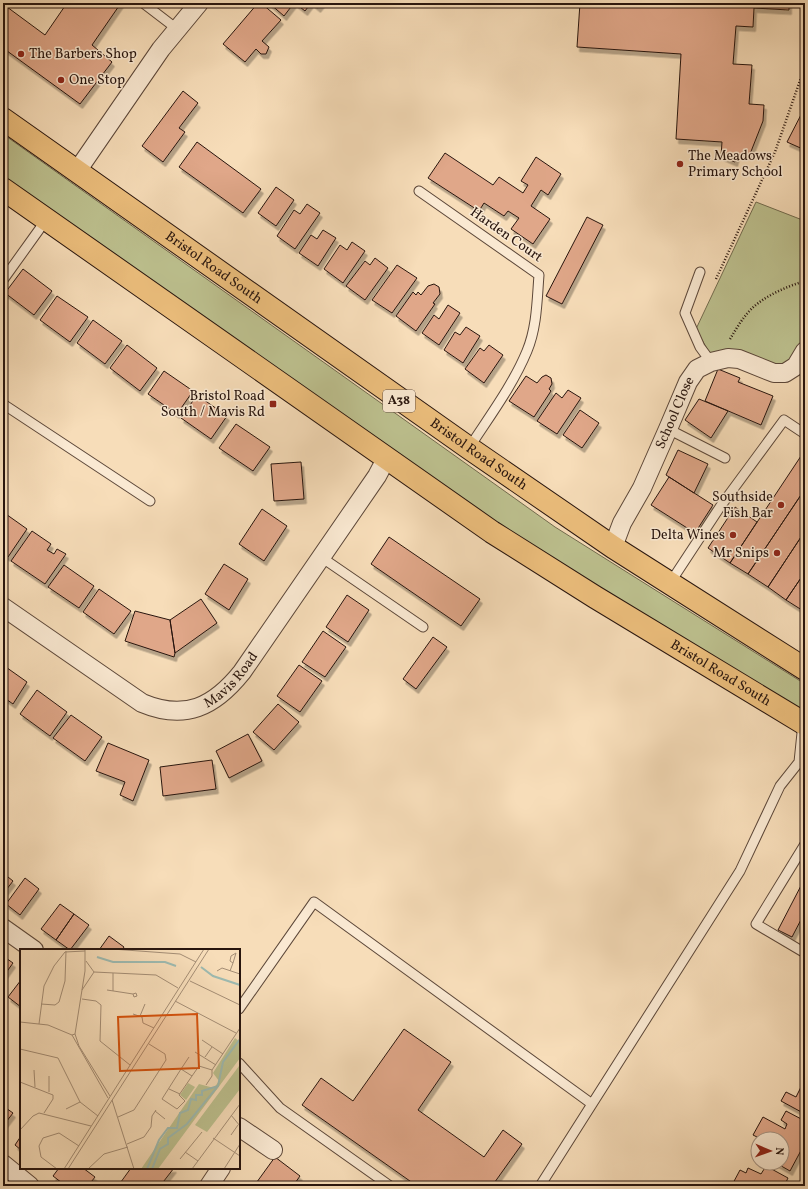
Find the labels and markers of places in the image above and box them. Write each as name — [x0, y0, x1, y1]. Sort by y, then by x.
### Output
place label: The Barbers Shop — [29, 45, 137, 64]
marker: The Barbers Shop — [16, 49, 26, 59]
place label: One Stop — [69, 71, 125, 90]
marker: One Stop — [56, 75, 66, 85]
place label: The Meadows Primary School — [688, 147, 782, 182]
marker: The Meadows Primary School — [675, 159, 685, 169]
place label: Bristol Road South / Mavis Rd — [161, 387, 265, 422]
marker: Bristol Road South / Mavis Rd — [268, 399, 278, 409]
place label: Southside Fish Bar — [712, 488, 773, 523]
marker: Southside Fish Bar — [776, 500, 786, 510]
place label: Delta Wines — [651, 526, 725, 545]
marker: Delta Wines — [728, 530, 738, 540]
place label: Mr Snips — [713, 544, 769, 563]
marker: Mr Snips — [772, 548, 782, 558]

